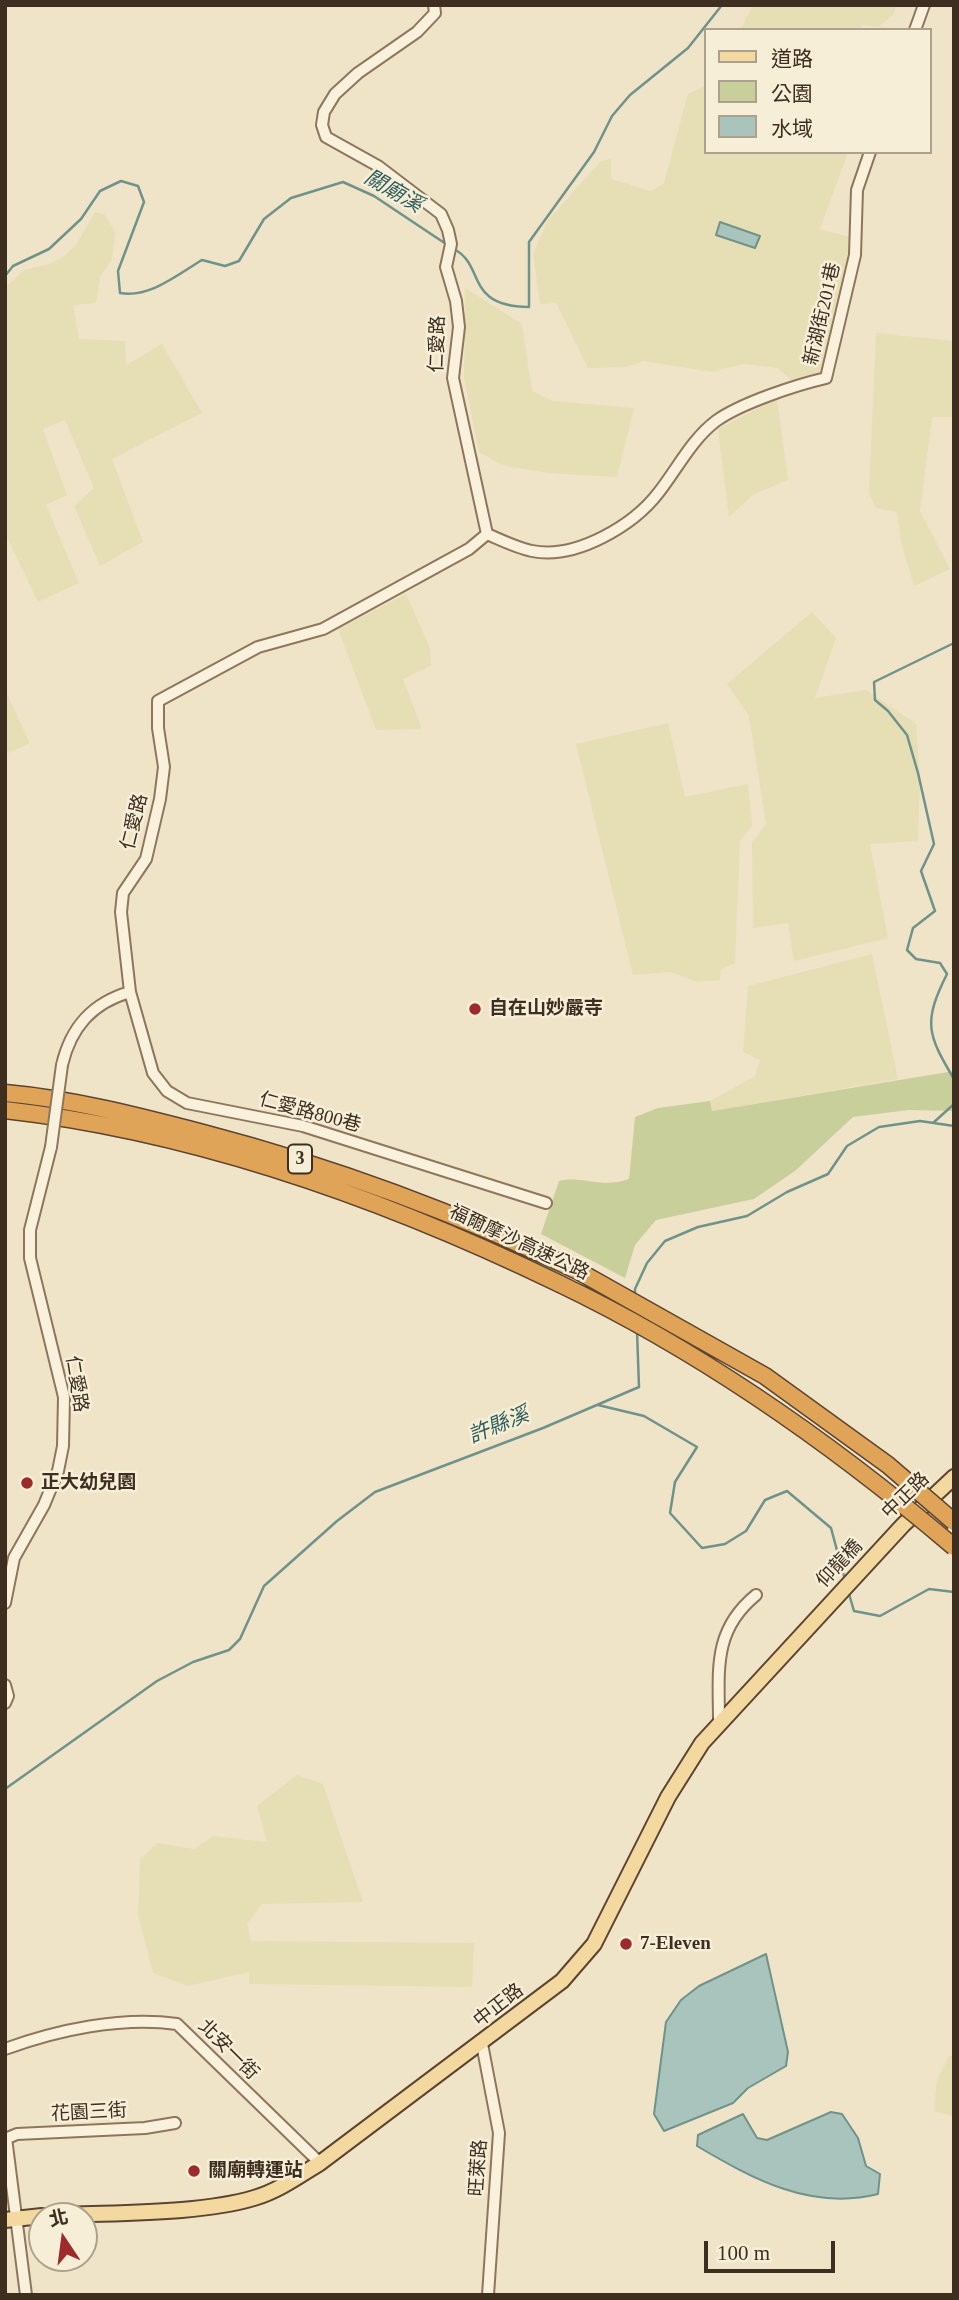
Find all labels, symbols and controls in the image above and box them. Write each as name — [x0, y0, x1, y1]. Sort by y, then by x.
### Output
legend — [704, 28, 931, 154]
text: 道路 — [771, 47, 813, 71]
text: 公園 — [771, 82, 813, 106]
text: 水域 — [771, 117, 813, 141]
water label: 關廟溪 — [359, 165, 427, 219]
street label: 新湖街201巷 — [800, 261, 846, 367]
street label: 仁愛路 — [426, 315, 450, 373]
street label: 仁愛路 — [117, 792, 153, 852]
place label: 自在山妙嚴寺 — [489, 998, 603, 1020]
marker: 自在山妙嚴寺 — [467, 1001, 483, 1017]
street label: 仁愛路800巷 — [257, 1088, 363, 1138]
road number: 3 — [288, 1144, 312, 1174]
street label: 福爾摩沙高速公路 — [445, 1201, 593, 1285]
street label: 仁愛路 — [60, 1354, 92, 1414]
water label: 許縣溪 — [465, 1403, 533, 1449]
street label: 中正路 — [878, 1468, 934, 1524]
place label: 正大幼兒園 — [41, 1472, 136, 1494]
marker: 正大幼兒園 — [19, 1475, 35, 1491]
street label: 仰龍橋 — [812, 1535, 868, 1593]
place label: 7-Eleven — [640, 1933, 711, 1955]
marker: 7-Eleven — [618, 1936, 634, 1952]
street label: 中正路 — [470, 1979, 528, 2033]
street label: 北安一街 — [193, 2015, 263, 2085]
street label: 花園三街 — [50, 2100, 128, 2126]
street label: 旺萊路 — [466, 2139, 492, 2197]
place label: 關廟轉運站 — [208, 2160, 303, 2182]
marker: 關廟轉運站 — [186, 2163, 202, 2179]
north arrow — [28, 2202, 98, 2272]
text: 北 — [47, 2206, 70, 2230]
scale bar — [707, 2226, 838, 2270]
text: 100 m — [717, 2241, 770, 2265]

